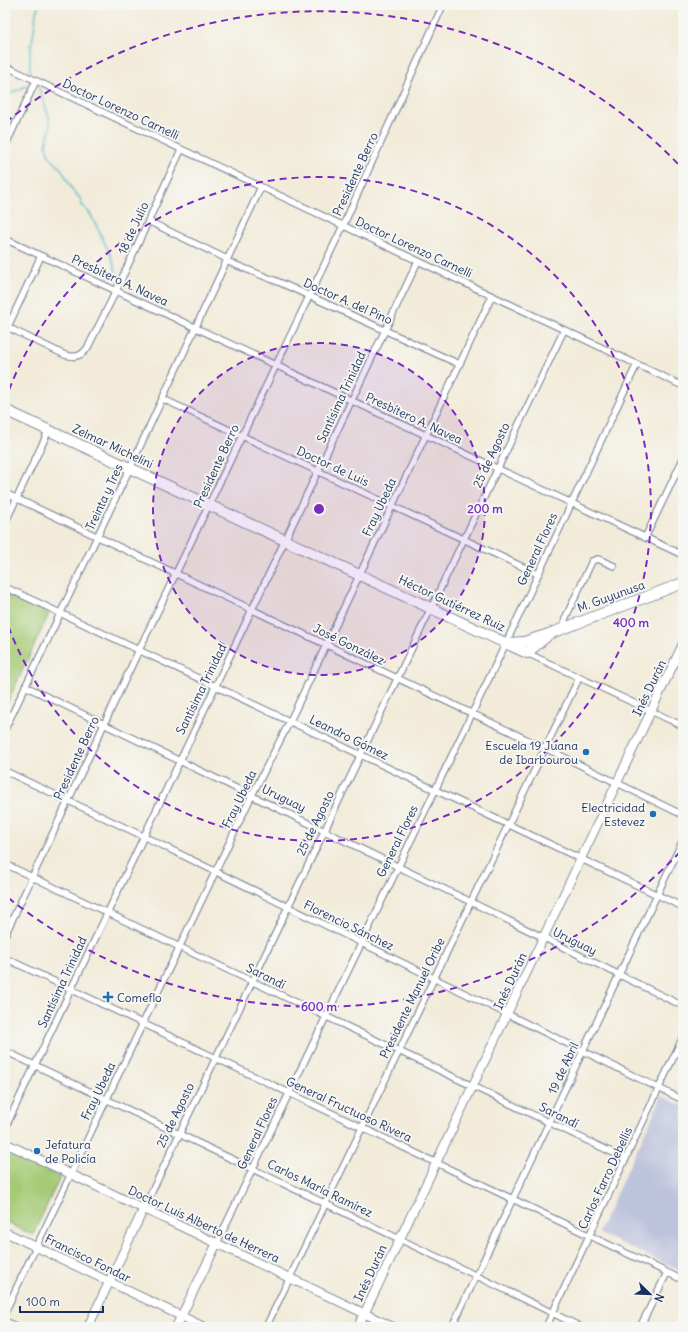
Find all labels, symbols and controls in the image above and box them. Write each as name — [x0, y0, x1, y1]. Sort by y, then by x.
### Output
street label: Doctor Lorenzo Carnelli — [60, 75, 182, 143]
street label: Presidente Berro — [329, 130, 381, 218]
street label: 18 de Julio — [114, 199, 152, 257]
street label: Doctor Lorenzo Carnelli — [353, 213, 475, 281]
street label: Presbítero A. Navea — [69, 251, 171, 309]
street label: Doctor A. del Pino — [301, 275, 395, 327]
street label: Santísima Trinidad — [313, 349, 369, 445]
street label: Presbítero A. Navea — [363, 389, 465, 447]
street label: 25 de Agosto — [469, 420, 513, 490]
street label: Zelmar Michelini — [70, 421, 156, 471]
street label: Presidente Berro — [190, 422, 242, 510]
street label: Doctor de Luis — [295, 443, 371, 489]
street label: Treinta y Tres — [82, 462, 126, 532]
street label: Fray Ubeda — [359, 475, 399, 539]
text: 200 m — [467, 501, 503, 516]
centre of rings — [312, 502, 326, 516]
street label: General Flores — [514, 510, 560, 588]
street label: Héctor Gutiérrez Ruiz — [396, 572, 508, 634]
street label: M. Guyunusa — [575, 577, 647, 615]
text: 400 m — [613, 615, 650, 630]
street label: José González — [311, 620, 387, 668]
street label: Santísima Trinidad — [173, 641, 229, 737]
street label: Inés Durán — [629, 657, 669, 719]
street label: Leandro Gómez — [307, 711, 391, 763]
street label: Presidente Berro — [50, 714, 102, 802]
place label: Escuela 19 Juana de Ibarbourou — [485, 738, 578, 767]
marker: Escuela 19 Juana de Ibarbourou — [581, 747, 591, 757]
street label: Fray Ubeda — [219, 767, 260, 830]
street label: Uruguay — [259, 781, 309, 815]
street label: 25 de Agosto — [293, 788, 337, 858]
place label: Electricidad Estevez — [581, 800, 645, 829]
street label: General Flores — [373, 802, 421, 880]
marker: Electricidad Estevez — [648, 809, 658, 819]
street label: Florencio Sánchez — [302, 897, 397, 953]
street label: Uruguay — [550, 924, 600, 958]
street label: Santísima Trinidad — [34, 934, 90, 1030]
street label: Presidente Manuel Oribe — [376, 935, 448, 1061]
street label: Inés Durán — [490, 950, 530, 1012]
street label: Sarandí — [244, 960, 288, 992]
place label: Comeflo — [117, 990, 162, 1005]
marker: Comeflo — [102, 991, 114, 1003]
text: 600 m — [301, 999, 338, 1014]
street label: 19 de Abril — [544, 1040, 582, 1096]
street label: Fray Ubeda — [78, 1059, 119, 1122]
street label: General Fructuoso Rivera — [284, 1073, 414, 1145]
street label: 25 de Agosto — [153, 1080, 197, 1150]
street label: General Flores — [234, 1094, 280, 1172]
street label: Sarandí — [537, 1099, 581, 1131]
street label: Carlos Farro Debellis — [575, 1124, 635, 1232]
place label: Jefatura de Policía — [45, 1137, 96, 1166]
marker: Jefatura de Policía — [32, 1146, 42, 1156]
street label: Carlos María Ramírez — [265, 1156, 375, 1220]
street label: Doctor Luis Alberto de Herrera — [126, 1182, 282, 1266]
street label: Francisco Fondar — [43, 1231, 133, 1285]
street label: Inés Durán — [350, 1242, 390, 1304]
north arrow — [630, 1274, 670, 1314]
scale bar — [20, 1288, 103, 1314]
text: N — [651, 1292, 667, 1304]
text: 100 m — [26, 1294, 60, 1309]

